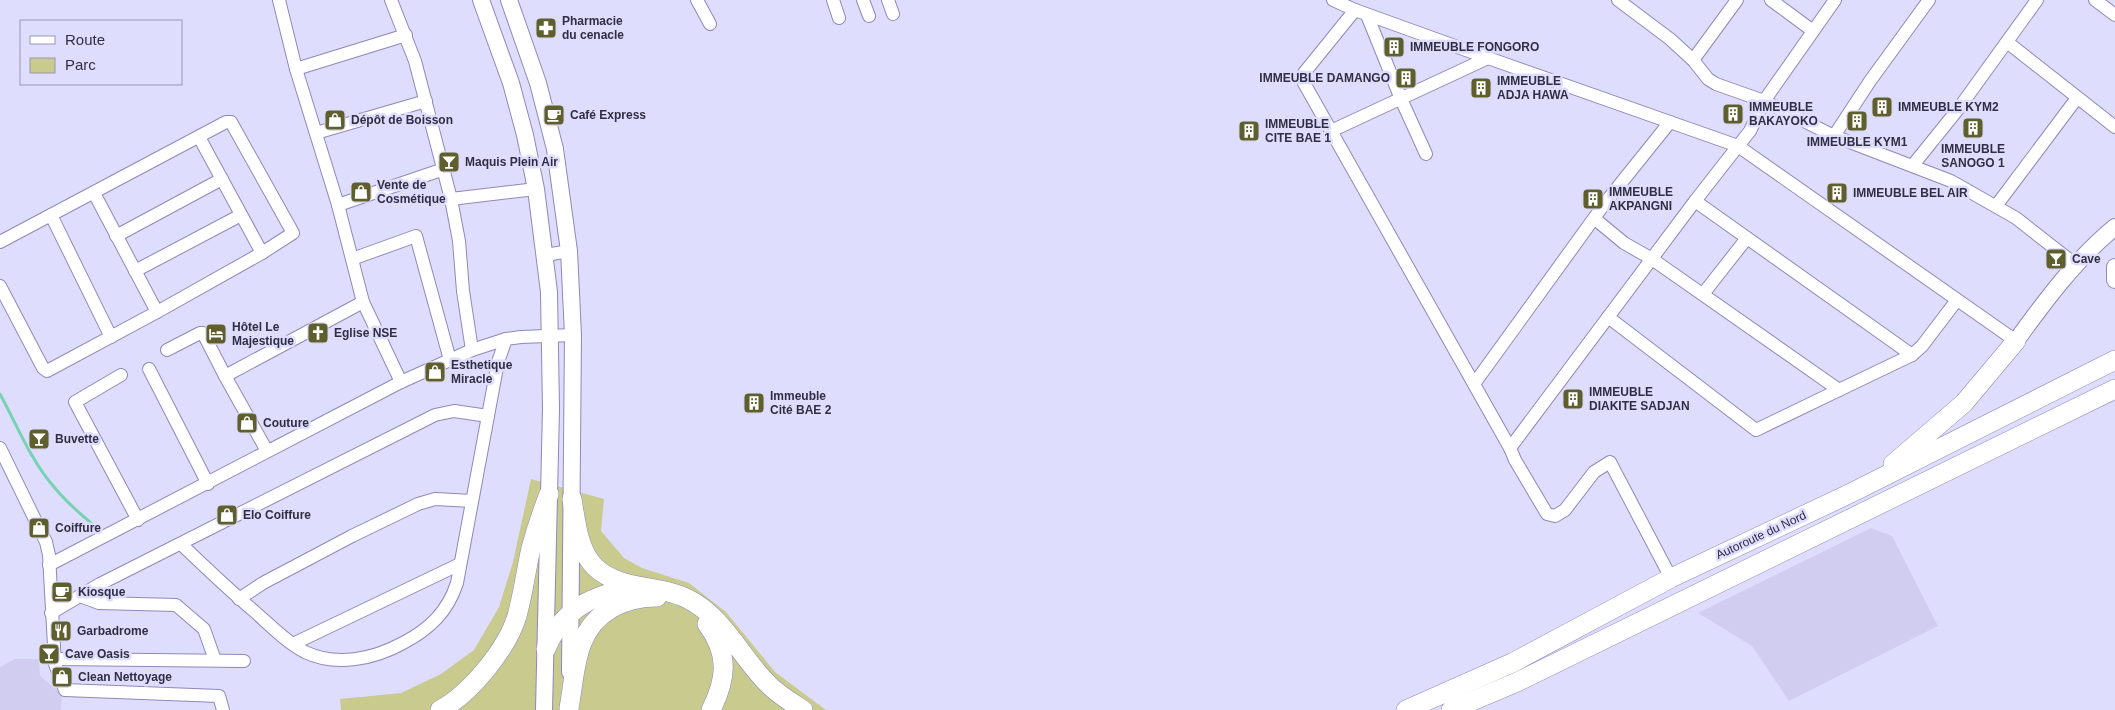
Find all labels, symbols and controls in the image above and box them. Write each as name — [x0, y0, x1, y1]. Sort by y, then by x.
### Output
place label: Pharmacie du cenacle — [562, 14, 624, 42]
pharmacy icon: Pharmacie du cenacle — [534, 16, 558, 40]
legend — [20, 20, 182, 85]
text: Route — [65, 31, 105, 48]
building icon: IMMEUBLE FONGORO — [1382, 35, 1406, 59]
place label: IMMEUBLE FONGORO — [1410, 40, 1539, 54]
text: Parc — [65, 56, 96, 73]
building icon: IMMEUBLE DAMANGO — [1394, 66, 1418, 90]
place label: IMMEUBLE DAMANGO — [1259, 71, 1390, 85]
place label: IMMEUBLE ADJA HAWA — [1497, 74, 1569, 102]
building icon: IMMEUBLE ADJA HAWA — [1469, 76, 1493, 100]
building icon: IMMEUBLE KYM2 — [1870, 95, 1894, 119]
place label: IMMEUBLE BAKAYOKO — [1749, 100, 1818, 128]
place label: IMMEUBLE KYM2 — [1898, 100, 1999, 114]
building icon: IMMEUBLE BAKAYOKO — [1721, 102, 1745, 126]
cafe icon: Café Express — [542, 103, 566, 127]
shop icon: Dépôt de Boisson — [323, 108, 347, 132]
place label: Café Express — [570, 108, 646, 122]
building icon: IMMEUBLE KYM1 — [1845, 109, 1869, 133]
place label: Dépôt de Boisson — [351, 113, 453, 127]
building icon: IMMEUBLE SANOGO 1 — [1961, 116, 1985, 140]
place label: IMMEUBLE CITE BAE 1 — [1265, 117, 1331, 145]
building icon: IMMEUBLE CITE BAE 1 — [1237, 119, 1261, 143]
place label: IMMEUBLE KYM1 — [1807, 135, 1908, 149]
place label: IMMEUBLE SANOGO 1 — [1941, 142, 2005, 170]
bar icon: Maquis Plein Air — [437, 150, 461, 174]
place label: Maquis Plein Air — [465, 155, 558, 169]
place label: Vente de Cosmétique — [377, 178, 446, 206]
shop icon: Vente de Cosmétique — [349, 180, 373, 204]
building icon: IMMEUBLE BEL AIR — [1825, 181, 1849, 205]
place label: IMMEUBLE AKPANGNI — [1609, 185, 1673, 213]
place label: IMMEUBLE BEL AIR — [1853, 186, 1968, 200]
building icon: IMMEUBLE AKPANGNI — [1581, 187, 1605, 211]
bar icon: Cave — [2044, 247, 2068, 271]
place label: Cave — [2072, 252, 2101, 266]
place label: Hôtel Le Majestique — [232, 320, 294, 348]
church icon: Eglise NSE — [306, 321, 330, 345]
hotel icon: Hôtel Le Majestique — [204, 322, 228, 346]
place label: Eglise NSE — [334, 326, 397, 340]
place label: Esthetique Miracle — [451, 358, 513, 386]
shop icon: Esthetique Miracle — [423, 360, 447, 384]
place label: IMMEUBLE DIAKITE SADJAN — [1589, 385, 1690, 413]
building icon: IMMEUBLE DIAKITE SADJAN — [1561, 387, 1585, 411]
place label: Immeuble Cité BAE 2 — [770, 389, 832, 417]
building icon: Immeuble Cité BAE 2 — [742, 391, 766, 415]
shop icon: Couture — [235, 411, 259, 435]
place label: Couture — [263, 416, 309, 430]
bar icon: Buvette — [27, 427, 51, 451]
place label: Buvette — [55, 432, 99, 446]
shop icon: Elo Coiffure — [215, 503, 239, 527]
place label: Elo Coiffure — [243, 508, 311, 522]
street label: Autoroute du Nord — [1714, 508, 1808, 562]
shop icon: Coiffure — [27, 516, 51, 540]
place label: Coiffure — [55, 521, 101, 535]
cafe icon: Kiosque — [50, 580, 74, 604]
place label: Kiosque — [78, 585, 126, 599]
restaurant icon: Garbadrome — [49, 619, 73, 643]
place label: Garbadrome — [77, 624, 149, 638]
bar icon: Cave Oasis — [37, 642, 61, 666]
place label: Cave Oasis — [65, 647, 130, 661]
shop icon: Clean Nettoyage — [50, 665, 74, 689]
place label: Clean Nettoyage — [78, 670, 172, 684]

